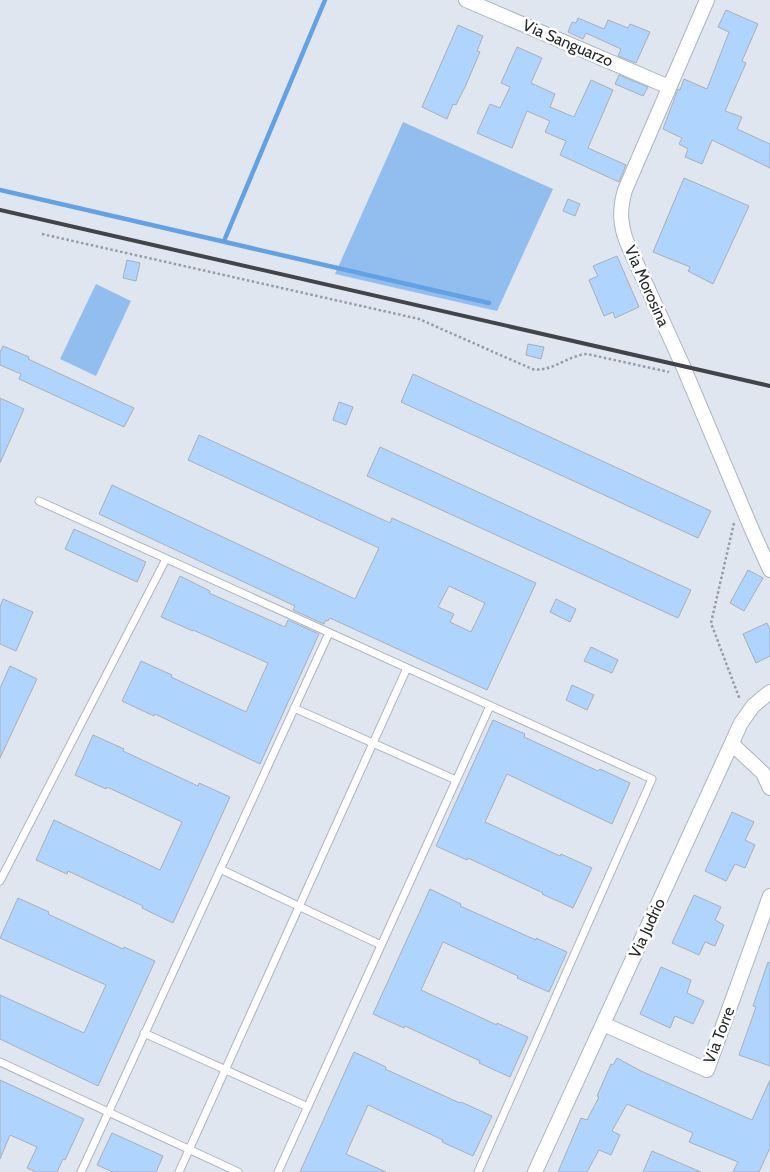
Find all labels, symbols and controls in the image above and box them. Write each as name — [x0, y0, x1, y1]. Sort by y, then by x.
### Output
street label: Via Sanguarzo — [520, 15, 616, 71]
street label: Via Morosina — [621, 242, 674, 330]
street label: Via Judrio — [625, 895, 669, 961]
street label: Via Torre — [700, 1004, 738, 1066]

